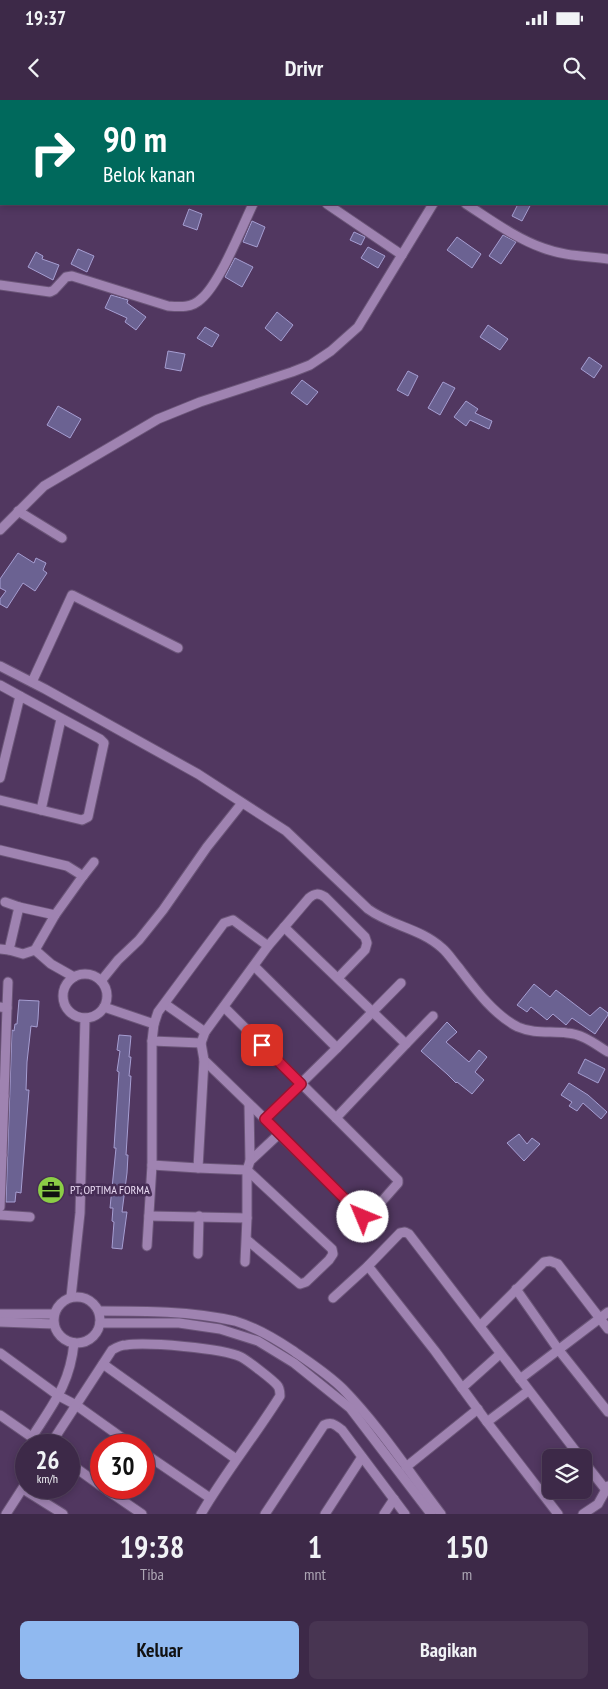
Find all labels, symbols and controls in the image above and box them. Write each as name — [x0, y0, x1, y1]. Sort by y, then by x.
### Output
text: 19:37 — [25, 6, 66, 30]
icon: back — [20, 54, 48, 82]
text: Drivr — [285, 54, 323, 82]
icon: search — [560, 54, 588, 82]
text: 90 m — [103, 116, 167, 162]
icon: right — [20, 120, 85, 185]
text: Belok kanan — [103, 160, 195, 188]
pin — [241, 1024, 283, 1066]
icon: arrive — [248, 1031, 276, 1059]
office icon: PT. OPTIMA FORMA — [36, 1175, 66, 1205]
place label: PT. OPTIMA FORMA — [70, 1182, 150, 1197]
position arrow — [336, 1190, 388, 1242]
speed limit sign: 30 — [90, 1434, 155, 1499]
text: 26 — [36, 1444, 59, 1476]
map controls — [542, 1449, 592, 1499]
button: layers — [542, 1449, 592, 1499]
text: km/h — [37, 1471, 58, 1486]
text: 19:38 — [120, 1527, 184, 1566]
text: 1 — [308, 1527, 322, 1566]
text: 150 — [445, 1527, 488, 1566]
text: Tiba — [140, 1564, 164, 1584]
text: mnt — [304, 1564, 326, 1584]
text: m — [462, 1564, 472, 1584]
button: Keluar — [20, 1621, 299, 1679]
button: Bagikan — [309, 1621, 588, 1679]

